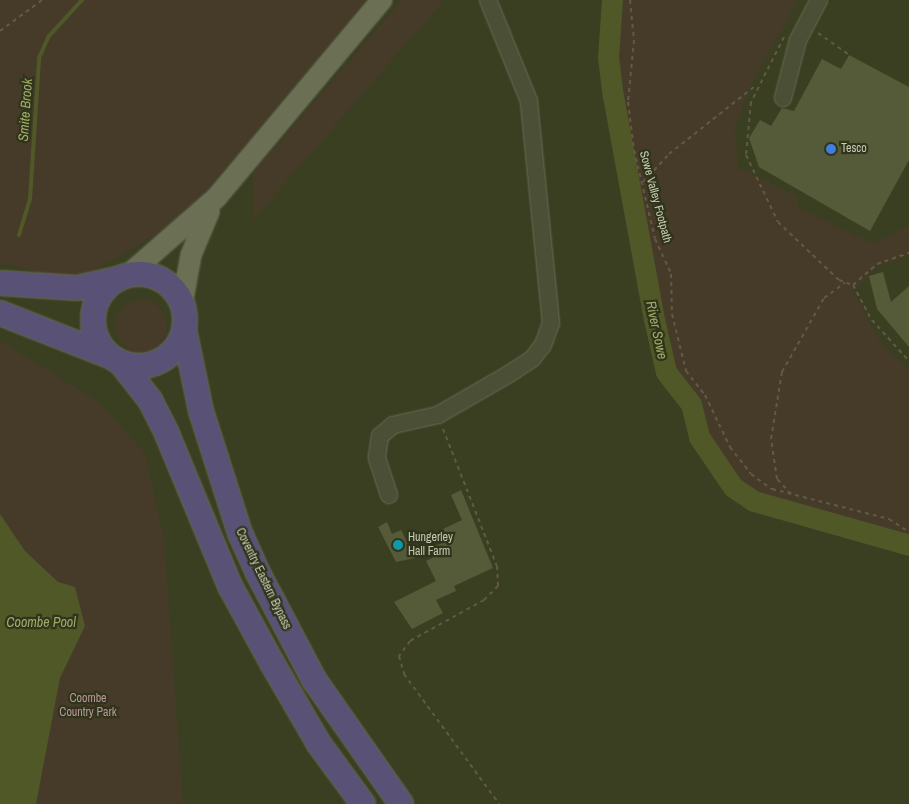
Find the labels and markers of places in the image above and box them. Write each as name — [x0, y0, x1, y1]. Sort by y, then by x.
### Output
place label: Tesco — [841, 142, 867, 156]
marker: Tesco — [825, 143, 837, 155]
place label: Hungerley Hall Farm — [408, 531, 453, 559]
marker: Hungerley Hall Farm — [392, 539, 404, 551]

